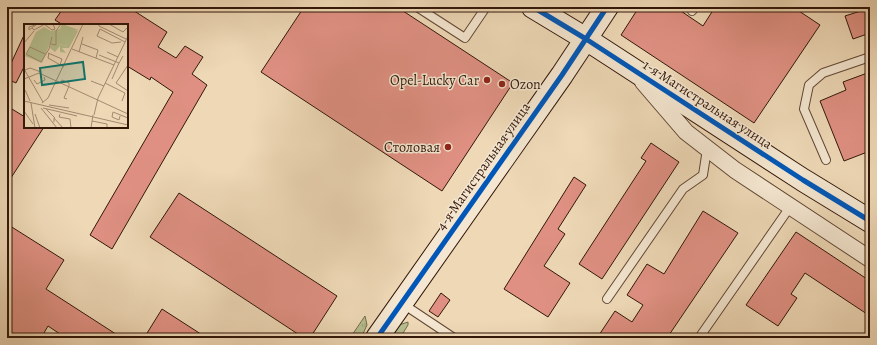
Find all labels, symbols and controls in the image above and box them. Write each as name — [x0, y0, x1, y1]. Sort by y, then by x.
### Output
inset map — [24, 24, 128, 128]
street label: 1-я Магистральная улица — [639, 55, 777, 154]
place label: Opel-Lucky Car — [390, 71, 480, 90]
marker: Opel-Lucky Car — [482, 75, 492, 85]
place label: Ozon — [510, 75, 541, 94]
marker: Ozon — [497, 79, 507, 89]
street label: 4-я Магистральная улица — [432, 98, 535, 234]
place label: Столовая — [384, 138, 440, 157]
marker: Столовая — [443, 142, 453, 152]

